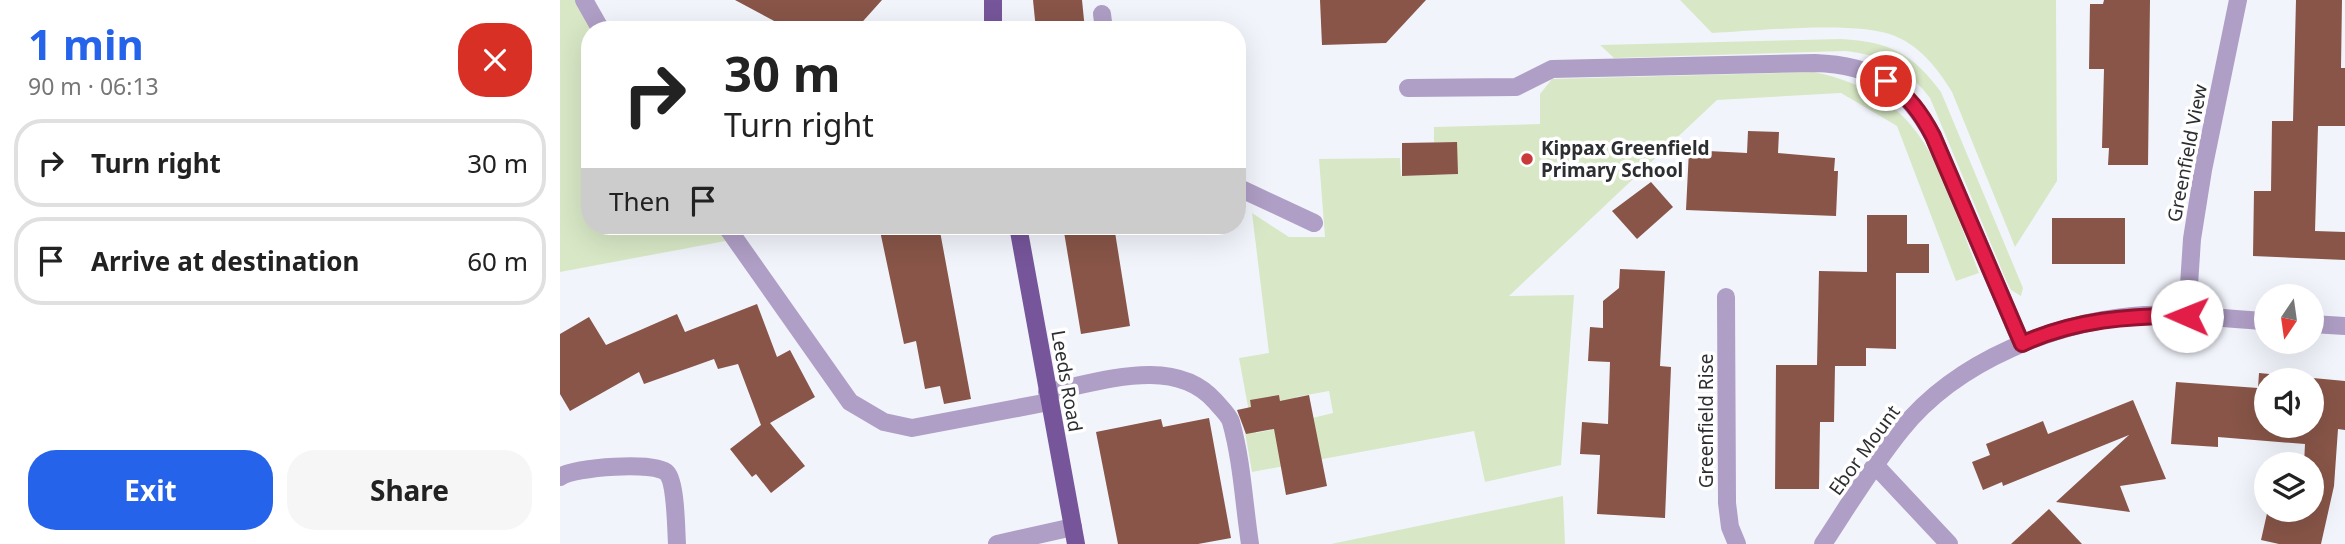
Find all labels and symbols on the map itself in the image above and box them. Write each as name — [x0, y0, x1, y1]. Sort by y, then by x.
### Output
pin — [1856, 51, 1916, 111]
street label: Greenfield View — [2161, 82, 2213, 224]
place label: Kippax Greenfield Primary School — [1541, 135, 1710, 183]
marker: Kippax Greenfield Primary School — [1519, 151, 1535, 167]
position arrow — [2150, 279, 2224, 353]
north arrow — [2254, 284, 2324, 354]
street label: Leeds Road — [1045, 328, 1089, 434]
street label: Greenfield Rise — [1693, 354, 1719, 488]
street label: Ebor Mount — [1822, 400, 1906, 500]

